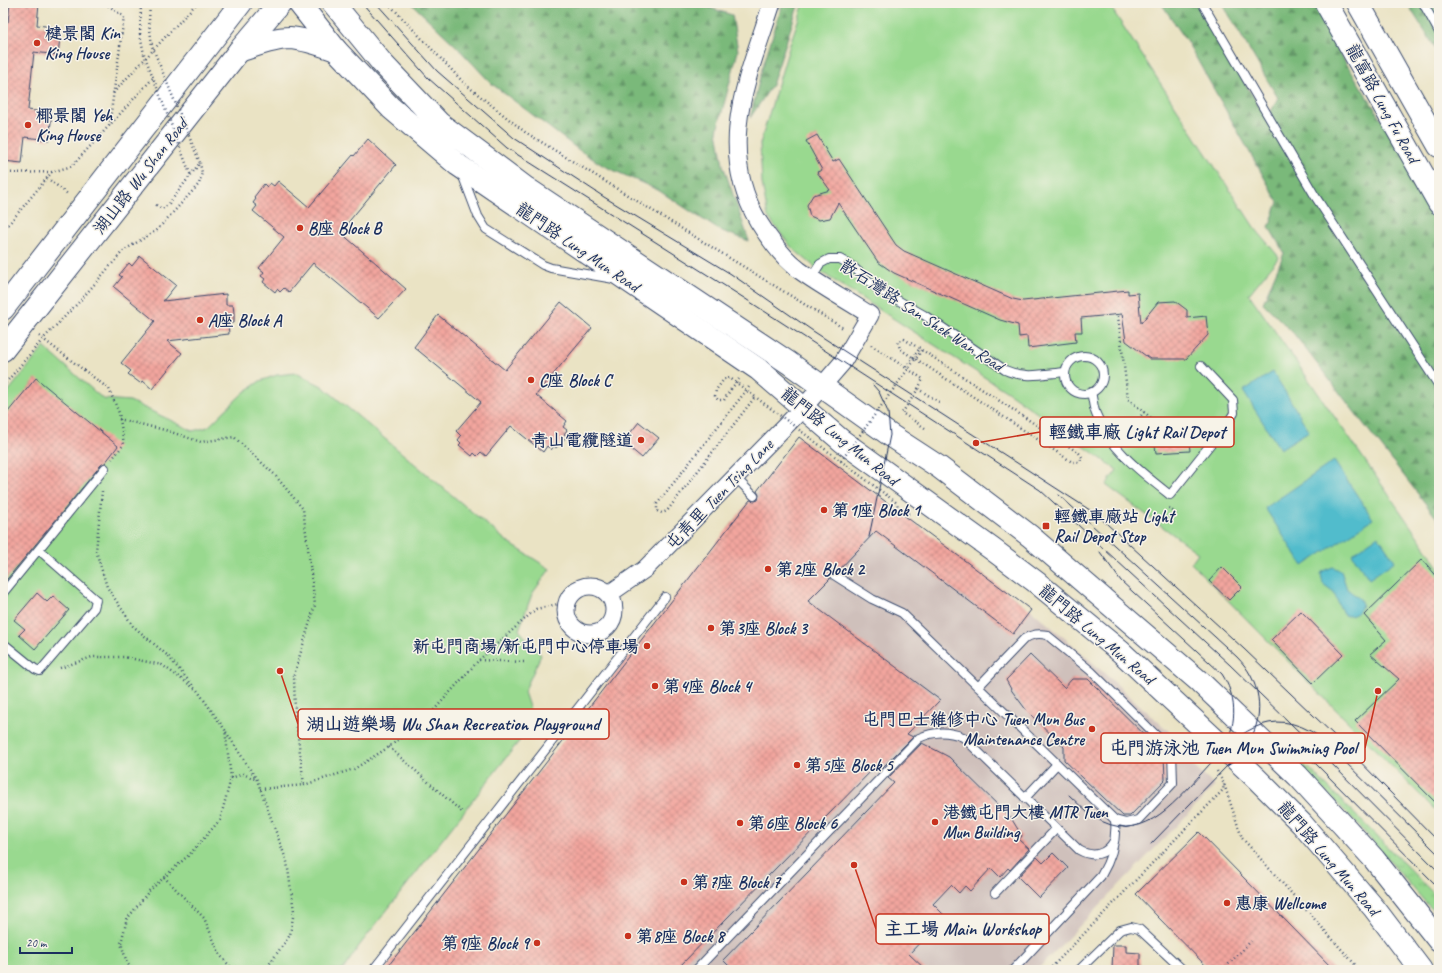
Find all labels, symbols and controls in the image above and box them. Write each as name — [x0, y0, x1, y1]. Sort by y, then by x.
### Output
place label: 楗景閣 Kin King House — [45, 23, 121, 64]
marker: 楗景閣 Kin King House — [32, 38, 42, 48]
street label: 龍富路 Lung Fu Road — [1341, 40, 1425, 168]
place label: 椰景閣 Yeh King House — [36, 105, 113, 146]
street label: 湖山路 Wu Shan Road — [89, 113, 193, 238]
marker: 椰景閣 Yeh King House — [23, 120, 33, 130]
street label: 龍門路 Lung Mun Road — [512, 198, 645, 298]
place label: B座 Block B — [308, 218, 383, 239]
marker: B座 Block B — [295, 223, 305, 233]
street label: 散石灣路 San Shek Wan Road — [836, 255, 1010, 378]
place label: A座 Block A — [208, 310, 283, 331]
marker: A座 Block A — [195, 315, 205, 325]
place label: C座 Block C — [539, 370, 614, 391]
marker: C座 Block C — [526, 375, 536, 385]
street label: 龍門路 Lung Mun Road — [777, 383, 904, 491]
callout: 輕鐵車廠 Light Rail Depot — [1040, 417, 1234, 447]
text: 輕鐵車廠 Light Rail Depot — [1049, 421, 1228, 443]
place label: 青山電纜隧道 — [531, 430, 633, 451]
street label: 屯青里 Tuen Tsing Lane — [661, 433, 779, 554]
marker: 青山電纜隧道 — [636, 435, 646, 445]
place label: 第1座 Block 1 — [832, 500, 923, 521]
marker: 第1座 Block 1 — [819, 505, 829, 515]
place label: 輕鐵車廠站 Light Rail Depot Stop — [1054, 506, 1176, 547]
marker: 輕鐵車廠站 Light Rail Depot Stop — [1041, 521, 1051, 531]
place label: 第2座 Block 2 — [776, 559, 866, 580]
marker: 第2座 Block 2 — [763, 564, 773, 574]
street label: 龍門路 Lung Mun Road — [1035, 580, 1161, 690]
place label: 第3座 Block 3 — [719, 618, 809, 639]
marker: 第3座 Block 3 — [706, 623, 716, 633]
place label: 新屯門商場/新屯門中心停車場 — [412, 636, 639, 657]
marker: 新屯門商場/新屯門中心停車場 — [642, 641, 652, 651]
place label: 第4座 Block 4 — [663, 676, 754, 697]
marker: 第4座 Block 4 — [650, 681, 660, 691]
callout: 湖山遊樂場 Wu Shan Recreation Playground — [298, 709, 609, 739]
place label: 屯門巴士維修中心 Tuen Mun Bus Maintenance Centre — [862, 709, 1086, 750]
text: 湖山遊樂場 Wu Shan Recreation Playground — [307, 713, 602, 735]
marker: 屯門巴士維修中心 Tuen Mun Bus Maintenance Centre — [1087, 724, 1097, 734]
callout: 屯門游泳池 Tuen Mun Swimming Pool — [1101, 733, 1365, 763]
text: 屯門游泳池 Tuen Mun Swimming Pool — [1109, 737, 1361, 759]
place label: 第5座 Block 5 — [805, 755, 894, 776]
marker: 第5座 Block 5 — [792, 760, 802, 770]
street label: 龍門路 Lung Mun Road — [1273, 797, 1385, 921]
place label: 港鐵屯門大樓 MTR Tuen Mun Building — [943, 802, 1109, 843]
place label: 第6座 Block 6 — [748, 813, 838, 834]
marker: 港鐵屯門大樓 MTR Tuen Mun Building — [930, 817, 940, 827]
marker: 第6座 Block 6 — [735, 818, 745, 828]
place label: 第7座 Block 7 — [692, 872, 783, 893]
marker: 第7座 Block 7 — [679, 877, 689, 887]
place label: 惠康 Wellcome — [1235, 893, 1327, 914]
marker: 惠康 Wellcome — [1222, 898, 1232, 908]
callout: 主工場 Main Workshop — [876, 914, 1049, 944]
text: 主工場 Main Workshop — [885, 918, 1042, 940]
place label: 第8座 Block 8 — [636, 926, 727, 947]
scale bar — [20, 929, 72, 955]
marker: 第8座 Block 8 — [623, 931, 633, 941]
place label: 第9座 Block 9 — [441, 933, 532, 954]
text: 20 m — [26, 935, 48, 951]
marker: 第9座 Block 9 — [532, 938, 542, 948]

